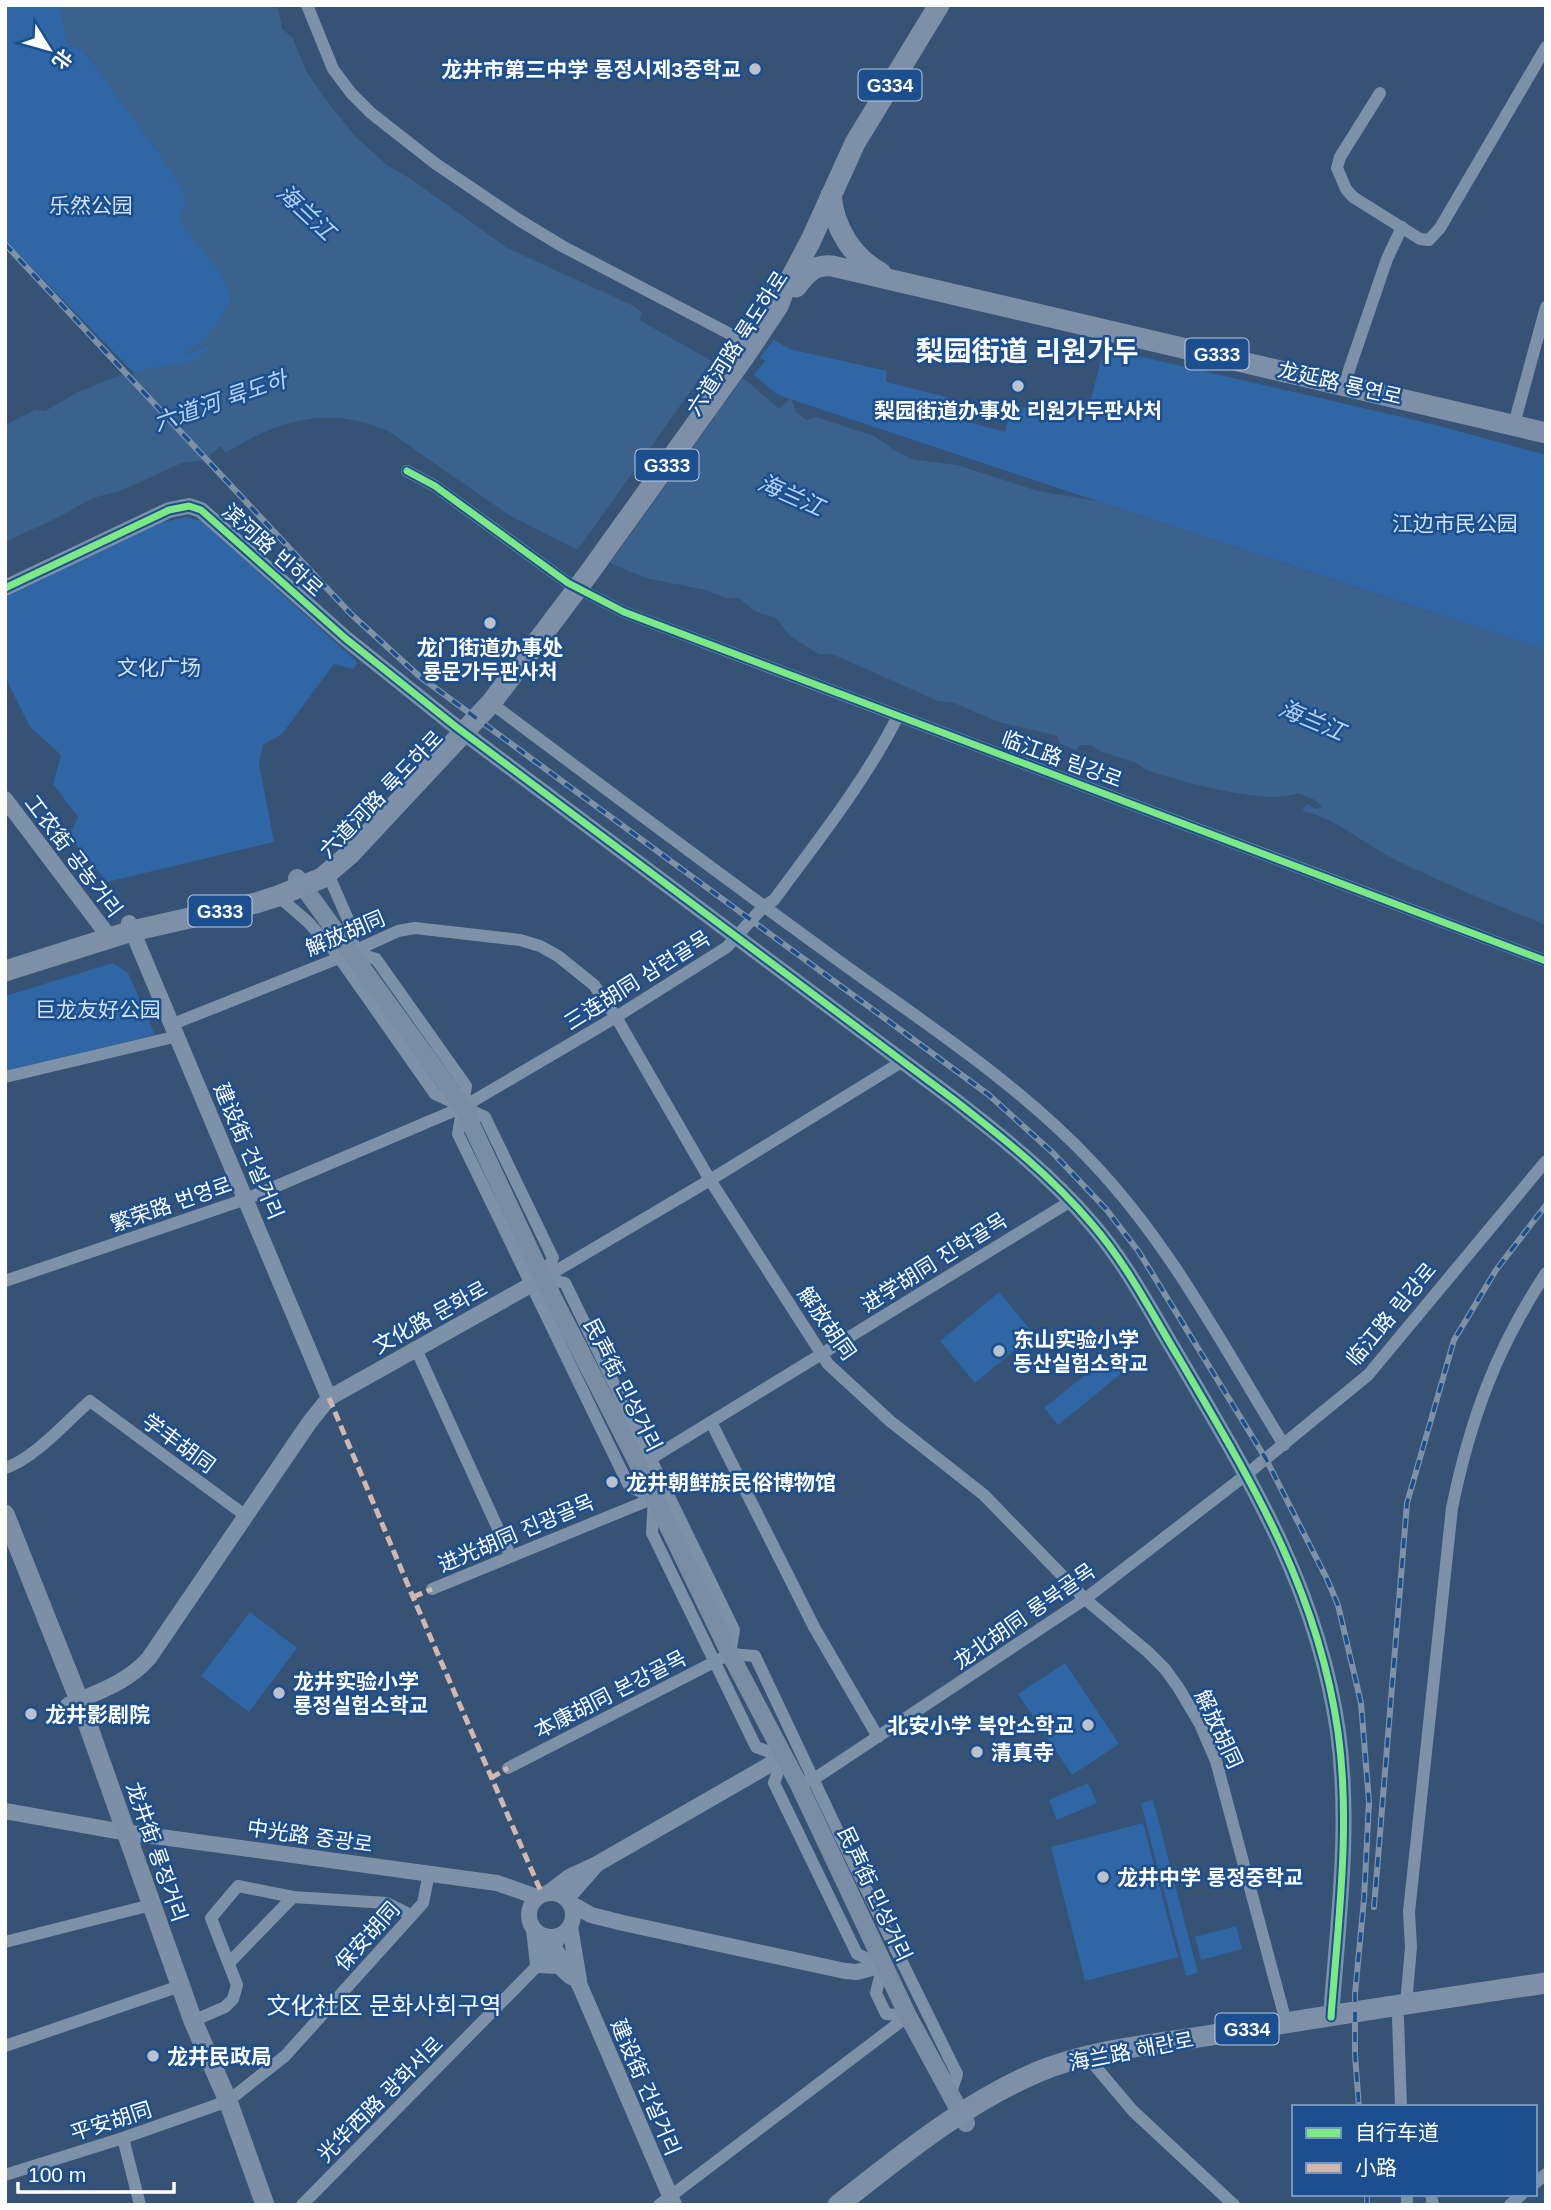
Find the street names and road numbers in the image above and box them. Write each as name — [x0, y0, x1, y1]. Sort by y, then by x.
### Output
road number: G334 — [858, 69, 922, 100]
street label: 六道河路 륙도하로 — [682, 267, 792, 419]
road number: G333 — [1186, 338, 1248, 370]
street label: 龙延路 룡연로 — [1276, 358, 1404, 408]
road number: G333 — [636, 450, 698, 480]
street label: 滨河路 빈하로 — [218, 499, 328, 601]
street label: 六道河路 륙도하로 — [315, 726, 447, 862]
street label: 临江路 림강로 — [998, 727, 1126, 791]
street label: 工农街 공농거리 — [21, 791, 127, 921]
road number: G333 — [188, 896, 252, 926]
street label: 解放胡同 — [302, 906, 388, 960]
street label: 三连胡同 삼련골목 — [560, 926, 714, 1034]
street label: 建设街 건설거리 — [210, 1079, 288, 1223]
street label: 繁荣路 번영로 — [107, 1172, 235, 1236]
street label: 进学胡同 진학골목 — [857, 1208, 1011, 1316]
street label: 临江路 림강로 — [1341, 1258, 1441, 1370]
street label: 文化路 문화로 — [369, 1276, 491, 1358]
street label: 解放胡同 — [793, 1282, 861, 1364]
street label: 民声街 민성거리 — [580, 1315, 666, 1455]
street label: 学丰胡同 — [138, 1409, 220, 1477]
street label: 进光胡同 진광골목 — [435, 1490, 597, 1576]
street label: 龙北胡同 룡북골목 — [949, 1559, 1099, 1673]
street label: 本康胡同 본강골목 — [530, 1646, 690, 1742]
street label: 解放胡同 — [1191, 1686, 1247, 1772]
street label: 龙井街 룡정거리 — [122, 1779, 192, 1925]
street label: 中光路 중광로 — [246, 1816, 374, 1856]
street label: 民声街 민성거리 — [834, 1823, 916, 1965]
street label: 保安胡同 — [330, 1897, 404, 1975]
road number: G334 — [1216, 2013, 1278, 2044]
street label: 建设街 건설거리 — [607, 2015, 685, 2159]
street label: 海兰路 해란로 — [1067, 2028, 1195, 2074]
street label: 光华西路 광화서로 — [313, 2032, 447, 2166]
street label: 平安胡同 — [68, 2097, 154, 2145]

